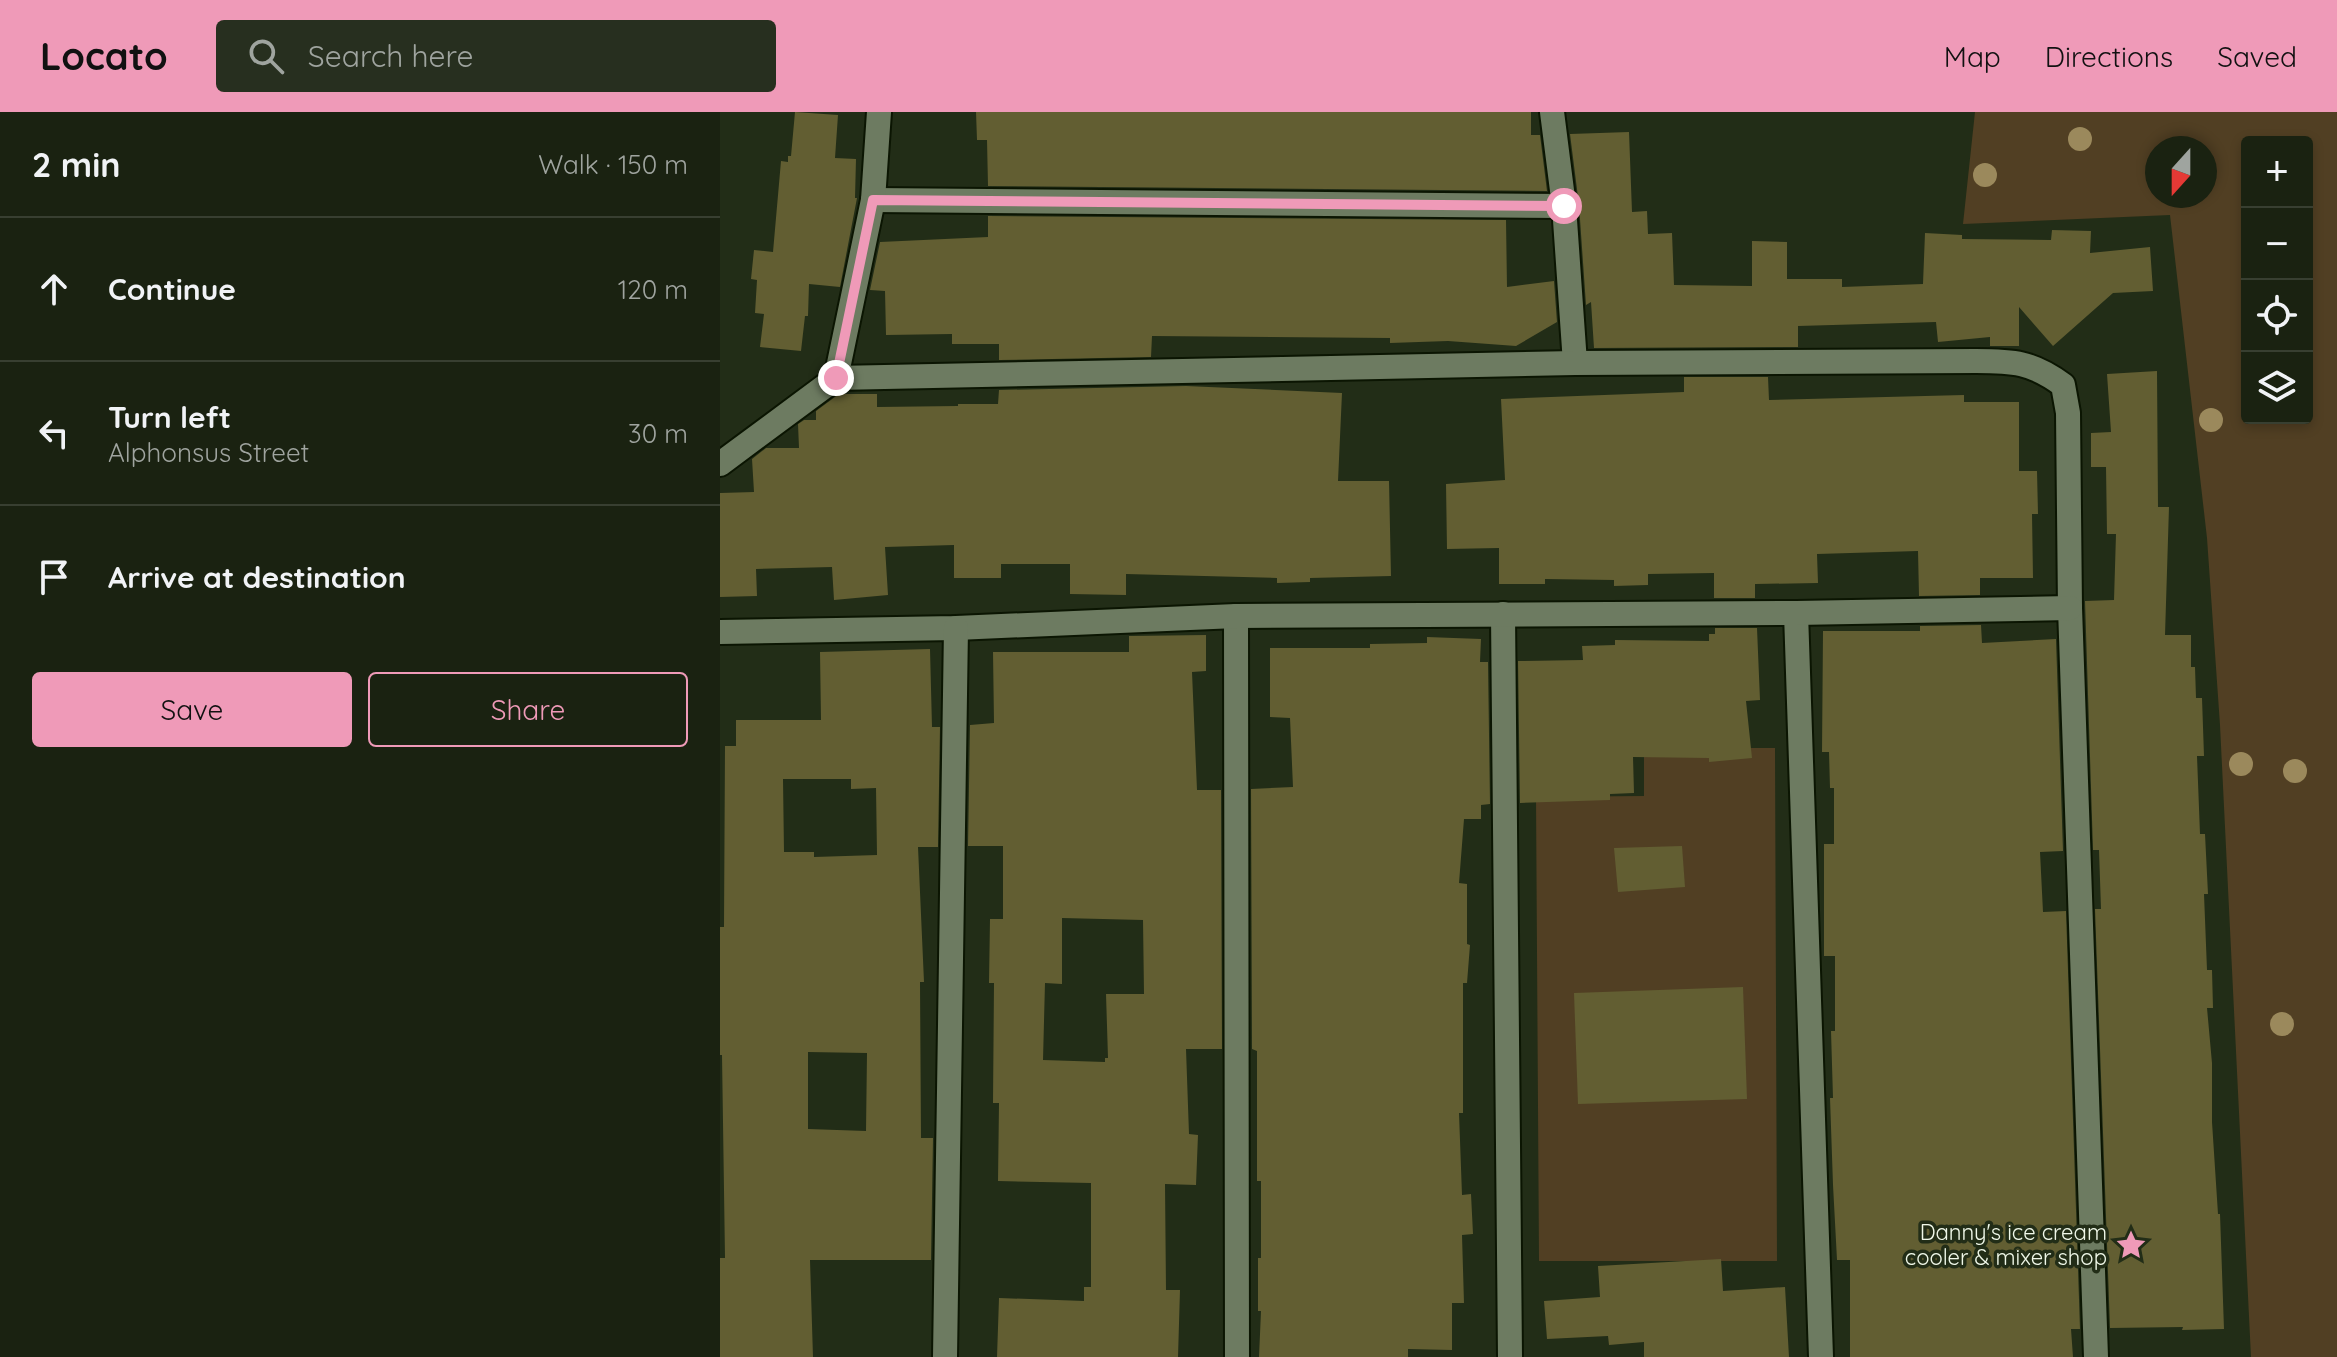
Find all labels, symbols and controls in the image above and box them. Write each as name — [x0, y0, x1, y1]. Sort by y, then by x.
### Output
search box — [216, 20, 776, 92]
text: Locato — [40, 32, 168, 80]
icon: search — [244, 34, 288, 78]
text: Search here — [308, 37, 473, 75]
text: Map — [1944, 39, 2001, 74]
text: Directions — [2045, 39, 2173, 74]
text: Saved — [2217, 39, 2297, 74]
north arrow — [2145, 136, 2217, 208]
map controls — [2241, 136, 2313, 424]
button: + — [2241, 136, 2313, 208]
text: 2 min — [32, 143, 121, 186]
text: Walk · 150 m — [538, 148, 688, 181]
route start — [1546, 188, 1582, 224]
button: − — [2241, 208, 2313, 280]
icon: ahead — [32, 267, 76, 311]
text: Continue — [108, 270, 236, 308]
text: 120 m — [618, 273, 688, 306]
button: locate — [2241, 280, 2313, 352]
button: layers — [2241, 352, 2313, 424]
route end — [818, 360, 854, 396]
text: Turn left — [108, 398, 231, 436]
icon: left — [32, 411, 76, 455]
text: 30 m — [628, 417, 688, 450]
text: Alphonsus Street — [108, 436, 309, 469]
icon: arrive — [32, 555, 76, 599]
text: Arrive at destination — [108, 558, 406, 596]
button: Save — [32, 672, 352, 747]
button: Share — [368, 672, 688, 747]
place label: Danny's ice cream cooler & mixer shop — [1905, 1218, 2107, 1271]
place icon: Danny's ice cream cooler & mixer shop — [2114, 1228, 2148, 1262]

